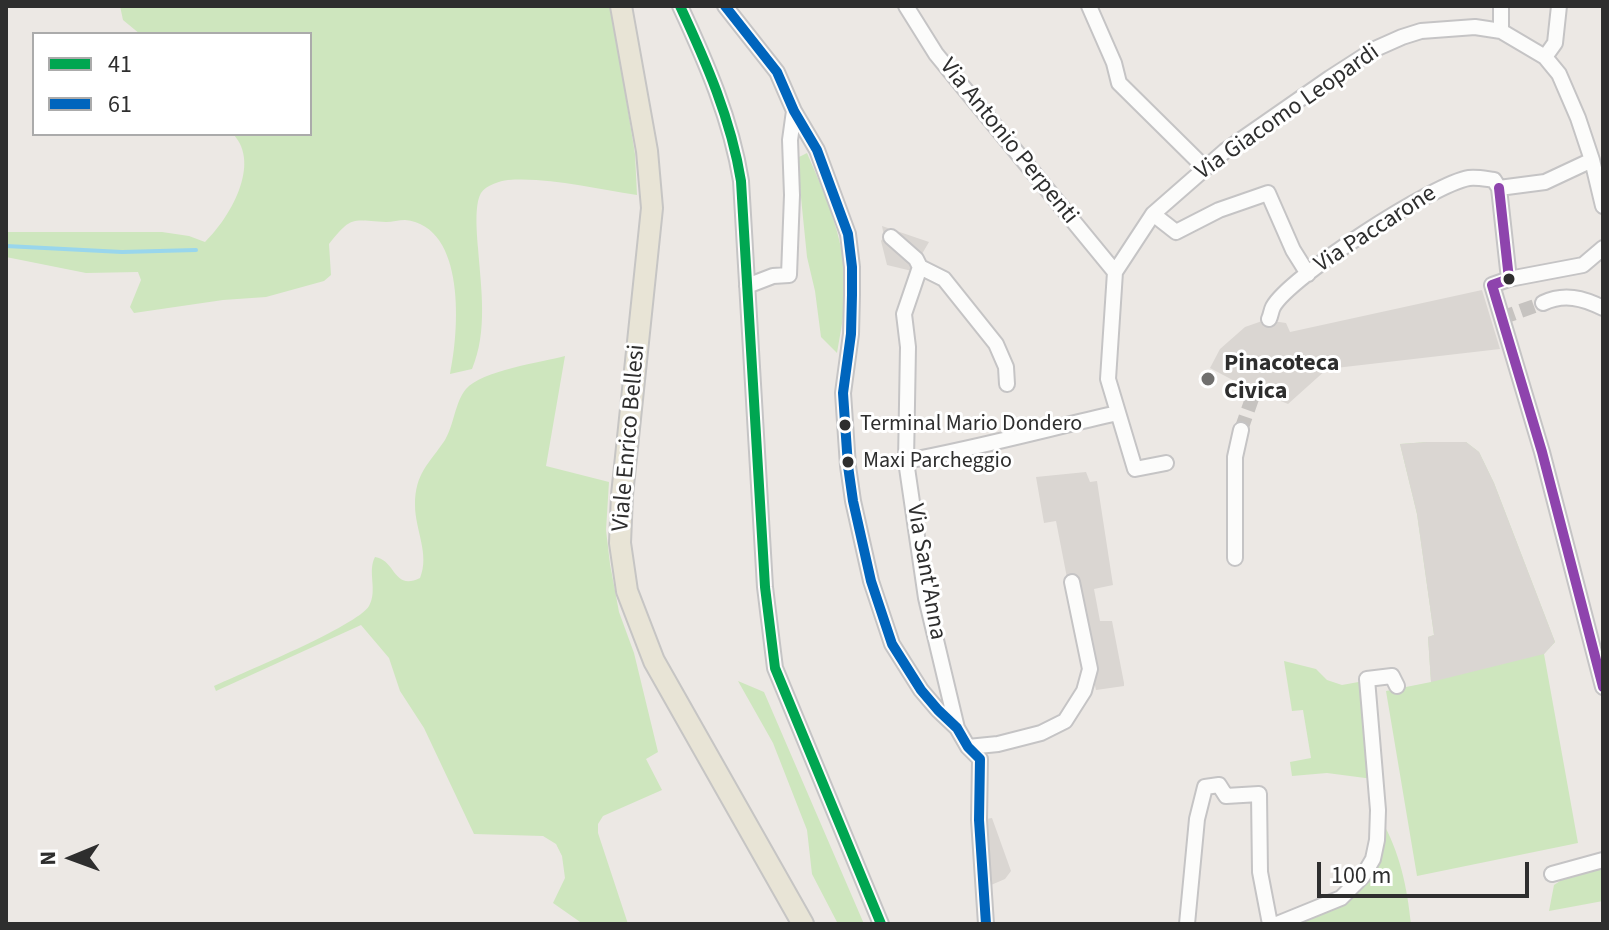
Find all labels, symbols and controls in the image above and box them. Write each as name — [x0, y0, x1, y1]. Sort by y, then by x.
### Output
legend — [32, 32, 312, 136]
street label: Via Giacomo Leopardi — [1191, 39, 1385, 187]
text: 41 — [108, 47, 132, 82]
street label: Via Antonio Perpenti — [932, 53, 1084, 231]
text: 61 — [108, 87, 132, 122]
street label: Via Paccarone — [1310, 180, 1442, 280]
unlabelled marker — [1501, 271, 1517, 287]
street label: Viale Enrico Bellesi — [607, 343, 653, 533]
place label: Pinacoteca Civica — [1224, 351, 1339, 407]
marker: Pinacoteca Civica — [1199, 370, 1217, 388]
place label: Terminal Mario Dondero — [860, 412, 1082, 438]
marker: Terminal Mario Dondero — [837, 417, 853, 433]
place label: Maxi Parcheggio — [863, 449, 1012, 475]
marker: Maxi Parcheggio — [840, 454, 856, 470]
street label: Via Sant'Anna — [899, 502, 951, 642]
north arrow — [32, 818, 112, 898]
scale bar — [1321, 846, 1533, 896]
text: N — [32, 851, 64, 866]
text: 100 m — [1331, 858, 1391, 893]

